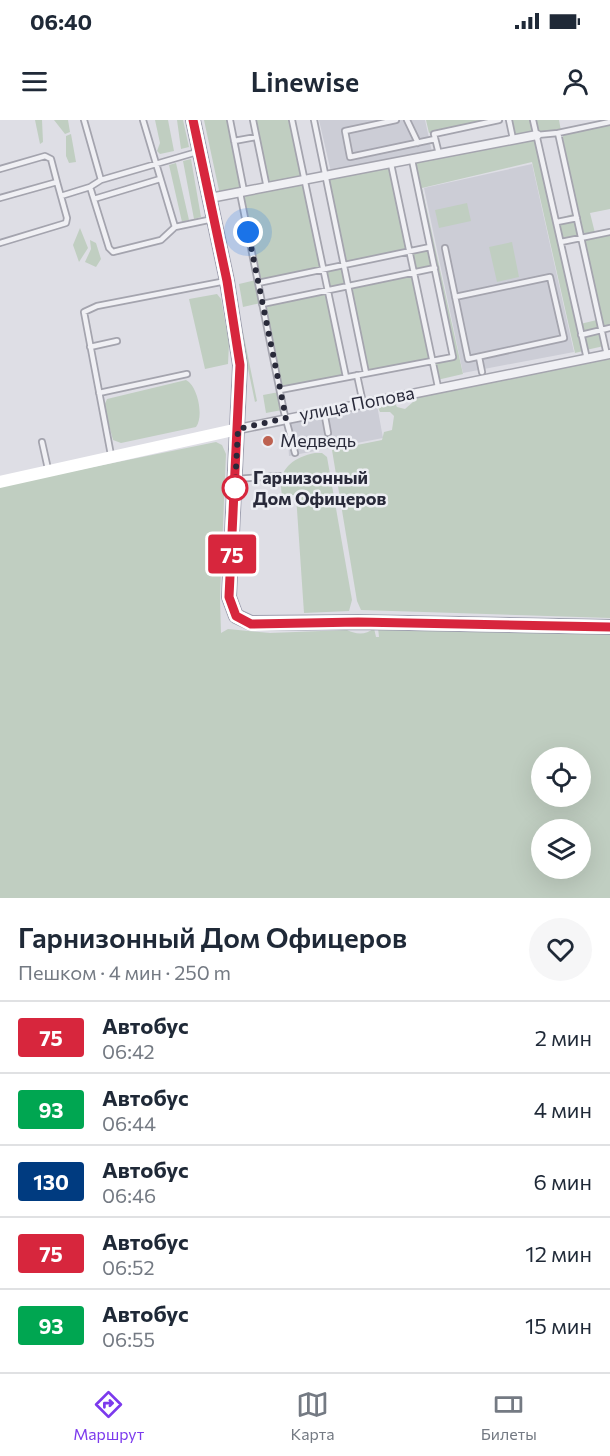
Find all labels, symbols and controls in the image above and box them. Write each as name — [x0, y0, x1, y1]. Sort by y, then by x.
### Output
text: 06:40 — [30, 8, 92, 35]
icon: menu — [18, 65, 51, 98]
text: Linewise — [251, 65, 359, 98]
icon: person — [559, 65, 592, 98]
your location — [233, 217, 263, 247]
street label: улица Попова — [297, 381, 416, 425]
place label: Медведь — [280, 429, 356, 451]
marker: Медведь — [261, 434, 275, 448]
place label: Гарнизонный Дом Офицеров — [253, 466, 386, 509]
marker: Гарнизонный Дом Офицеров — [222, 475, 248, 501]
line badge: 75 — [205, 534, 259, 574]
text: 75 — [220, 542, 244, 567]
map controls — [531, 747, 591, 879]
button: locate — [531, 747, 591, 807]
button: layers — [531, 819, 591, 879]
button: heart — [529, 918, 592, 981]
text: Гарнизонный Дом Офицеров — [18, 920, 407, 954]
text: Пешком · 4 мин · 250 m — [18, 960, 231, 984]
text: Автобус — [102, 1012, 189, 1039]
text: 2 мин — [535, 1024, 592, 1051]
text: 75 — [39, 1025, 63, 1050]
text: 06:42 — [102, 1039, 155, 1063]
text: Автобус — [102, 1084, 189, 1111]
text: 4 мин — [534, 1096, 592, 1123]
text: 93 — [38, 1097, 64, 1122]
text: 06:44 — [102, 1111, 156, 1135]
text: Автобус — [102, 1156, 189, 1183]
text: 6 мин — [534, 1168, 592, 1195]
text: 130 — [33, 1169, 69, 1194]
text: 06:46 — [102, 1183, 156, 1207]
text: Автобус — [102, 1228, 189, 1255]
text: 12 мин — [525, 1240, 592, 1267]
text: 75 — [39, 1241, 63, 1266]
text: 06:52 — [102, 1255, 155, 1279]
text: Автобус — [102, 1300, 189, 1327]
text: 15 мин — [525, 1312, 592, 1339]
text: 93 — [38, 1313, 64, 1338]
text: 06:55 — [102, 1327, 155, 1351]
tab: Маршрут — [73, 1388, 144, 1443]
tab: Карта — [290, 1388, 335, 1443]
tab: Билеты — [481, 1388, 537, 1443]

